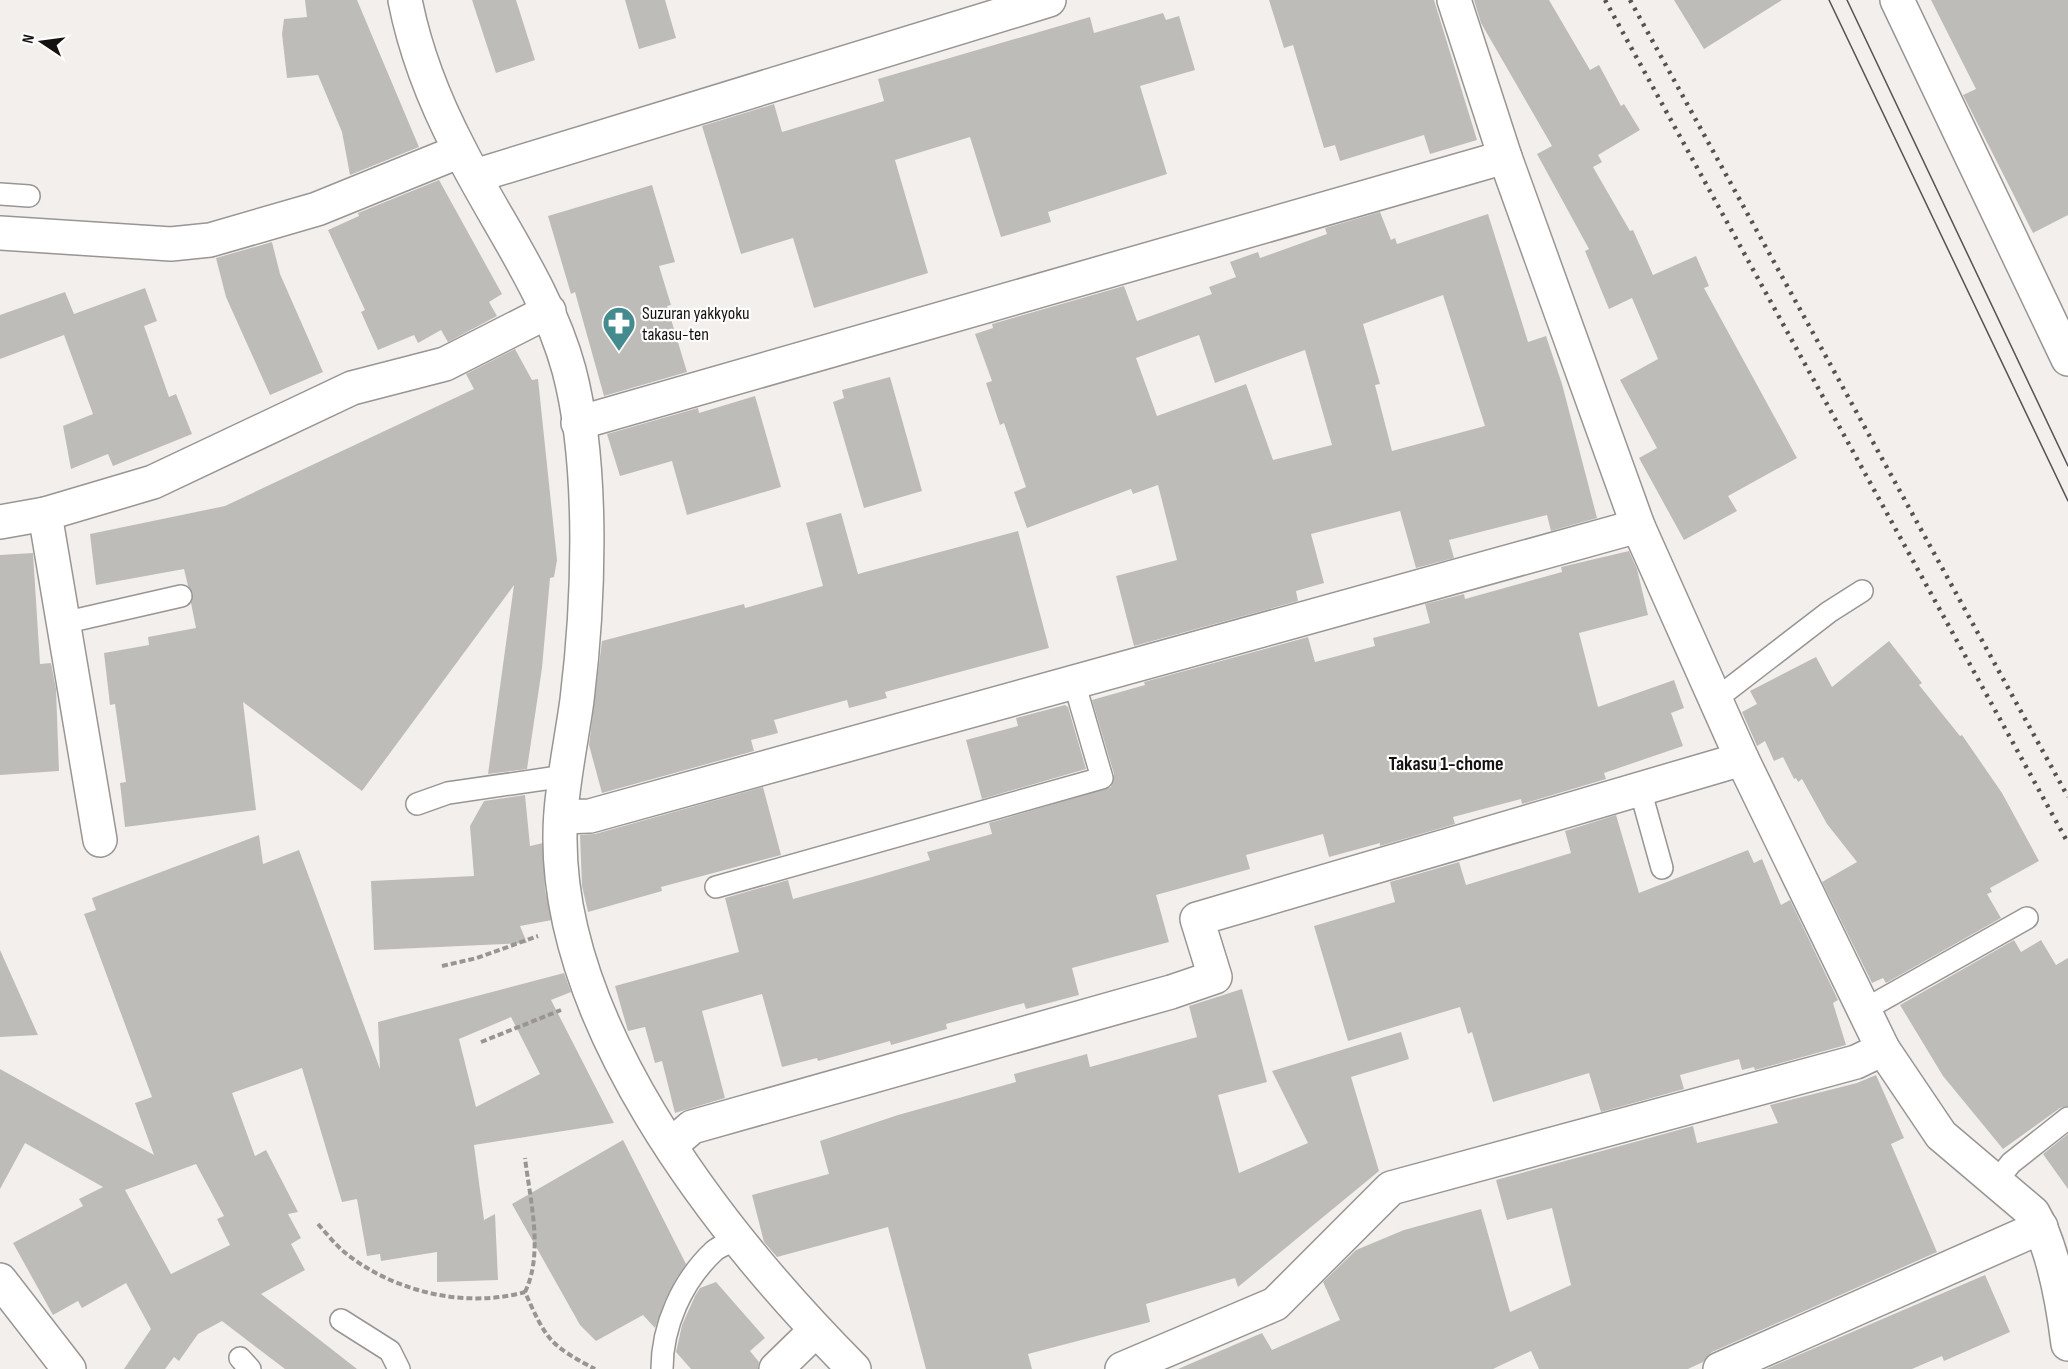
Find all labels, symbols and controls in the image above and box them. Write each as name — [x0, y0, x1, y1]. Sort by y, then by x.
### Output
north arrow — [12, 12, 72, 72]
text: N — [19, 33, 39, 45]
place label: Suzuran yakkyoku takasu-ten — [642, 303, 750, 345]
pharmacy icon: Suzuran yakkyoku takasu-ten — [601, 305, 637, 352]
district label: Takasu 1-chome — [1388, 752, 1504, 776]

